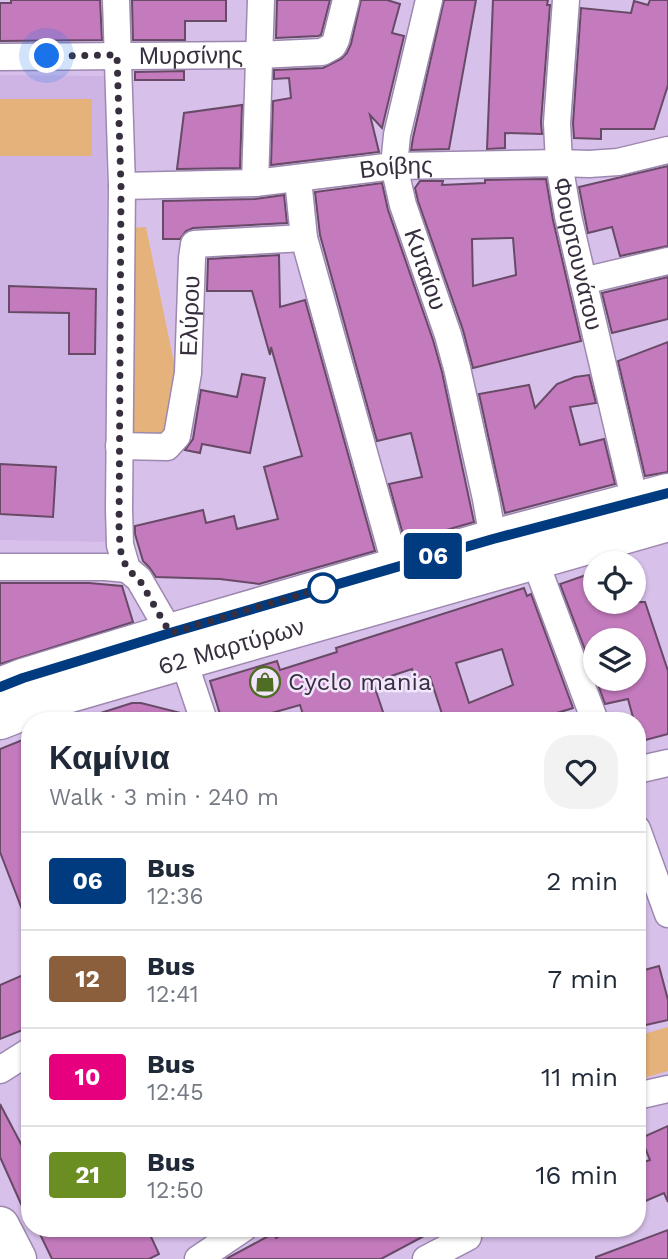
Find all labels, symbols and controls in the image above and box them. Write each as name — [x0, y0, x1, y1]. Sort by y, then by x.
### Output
your location — [29, 38, 64, 73]
street label: Μυρσίνης — [139, 41, 243, 70]
street label: Βοίβης — [358, 151, 433, 184]
street label: Φουρτουνάτου — [548, 175, 608, 333]
street label: Κυταίου — [398, 225, 452, 314]
street label: Ελύρου — [175, 275, 205, 357]
line badge: 06 — [402, 533, 464, 579]
text: 06 — [418, 542, 448, 570]
map controls — [583, 551, 646, 691]
button: locate — [583, 551, 646, 614]
unlabelled marker — [308, 573, 338, 603]
street label: 62 Μαρτύρων — [155, 612, 308, 681]
button: layers — [583, 628, 646, 691]
shop icon: Cyclo mania — [248, 665, 282, 699]
place label: Cyclo mania — [288, 668, 432, 696]
button: heart — [544, 735, 618, 809]
text: Καμίνια — [49, 738, 170, 777]
text: Walk · 3 min · 240 m — [49, 784, 279, 811]
text: Bus — [147, 853, 195, 883]
text: 2 min — [546, 866, 618, 896]
text: 06 — [72, 867, 103, 895]
text: 12:36 — [147, 883, 204, 910]
text: Bus — [147, 951, 195, 981]
text: 7 min — [548, 964, 618, 994]
text: 12 — [75, 965, 100, 993]
text: 12:41 — [147, 981, 199, 1008]
text: Bus — [147, 1049, 195, 1079]
text: 11 min — [541, 1062, 618, 1092]
text: 10 — [75, 1063, 100, 1091]
text: 12:45 — [147, 1079, 204, 1106]
text: Bus — [147, 1147, 195, 1177]
text: 16 min — [535, 1160, 618, 1190]
text: 21 — [75, 1161, 100, 1189]
text: 12:50 — [147, 1177, 204, 1204]

